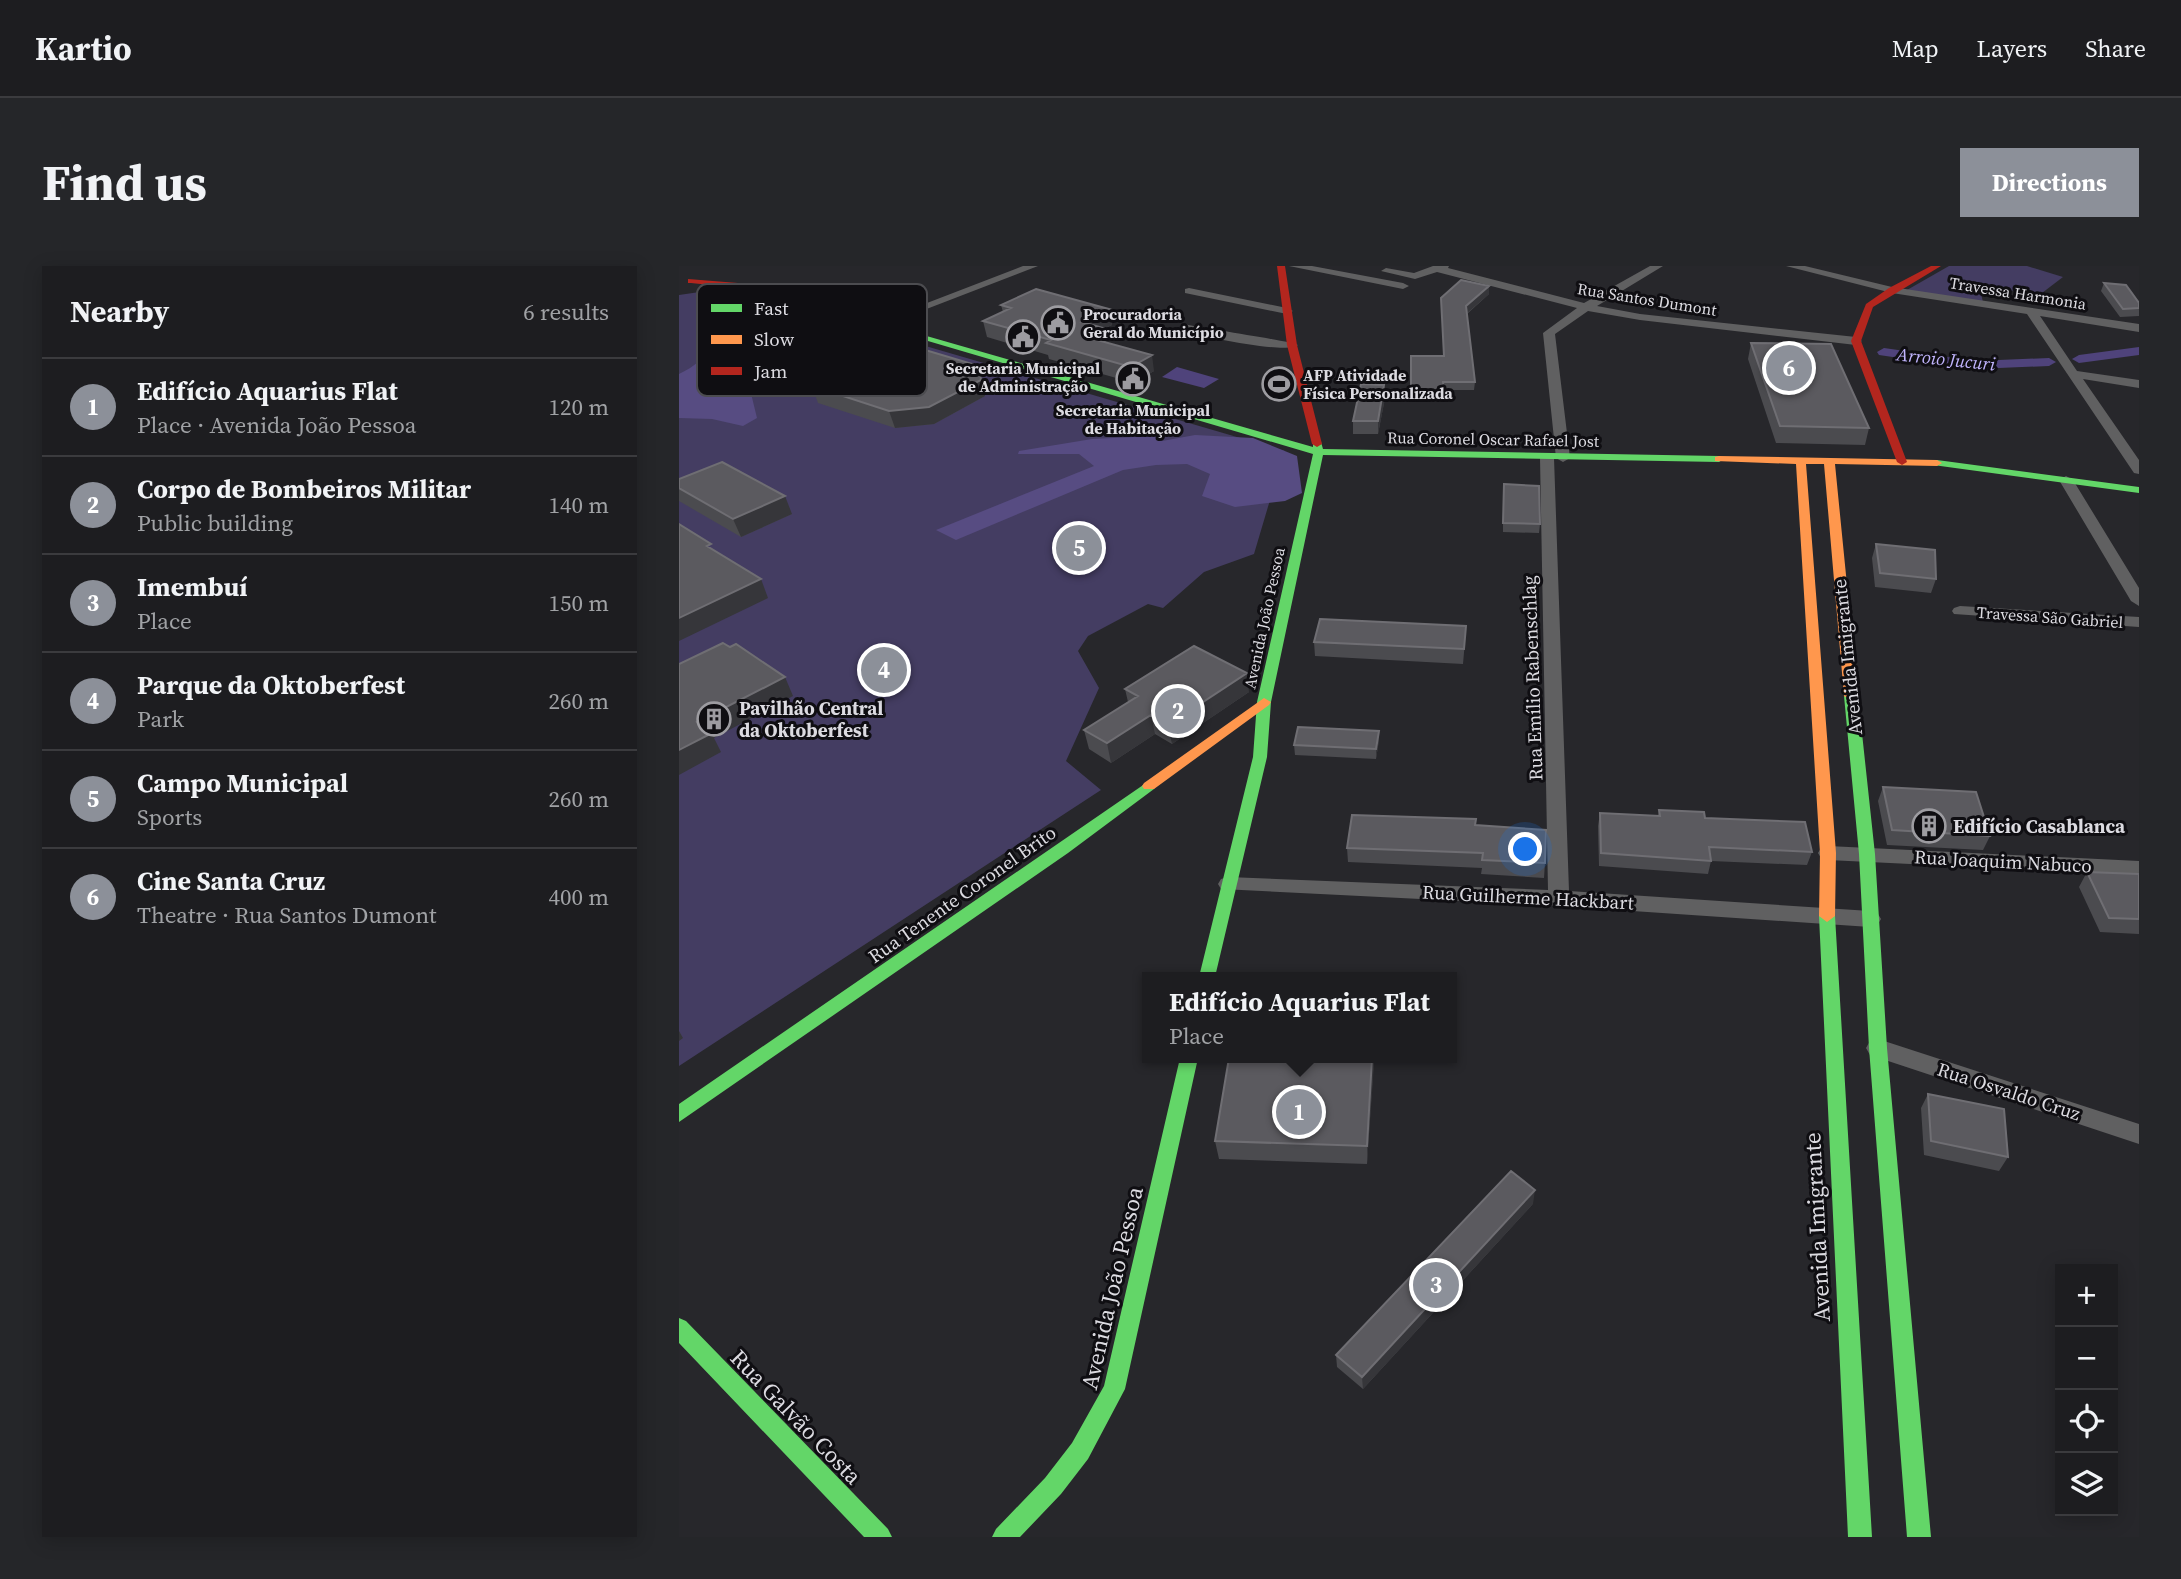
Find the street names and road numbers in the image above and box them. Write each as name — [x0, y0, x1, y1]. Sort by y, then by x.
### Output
street label: Travessa Harmonia — [1948, 271, 2089, 315]
street label: Rua Santos Dumont — [1576, 277, 1719, 321]
street label: Rua Coronel Oscar Rafael Jost — [1387, 426, 1600, 452]
street label: Avenida João Pessoa — [1238, 544, 1290, 691]
street label: Rua Emílio Rabenschlag — [1515, 575, 1549, 781]
street label: Avenida Imigrante — [1826, 578, 1868, 736]
street label: Travessa São Gabriel — [1976, 601, 2124, 633]
street label: Rua Tenente Coronel Brito — [863, 819, 1061, 969]
street label: Rua Joaquim Nabuco — [1914, 843, 2092, 879]
street label: Rua Guilherme Hackbart — [1422, 878, 1635, 916]
street label: Rua Osvaldo Cruz — [1934, 1056, 2084, 1126]
street label: Avenida Imigrante — [1796, 1132, 1838, 1322]
street label: Avenida João Pessoa — [1073, 1183, 1151, 1392]
street label: Rua Galvão Costa — [723, 1342, 869, 1492]

